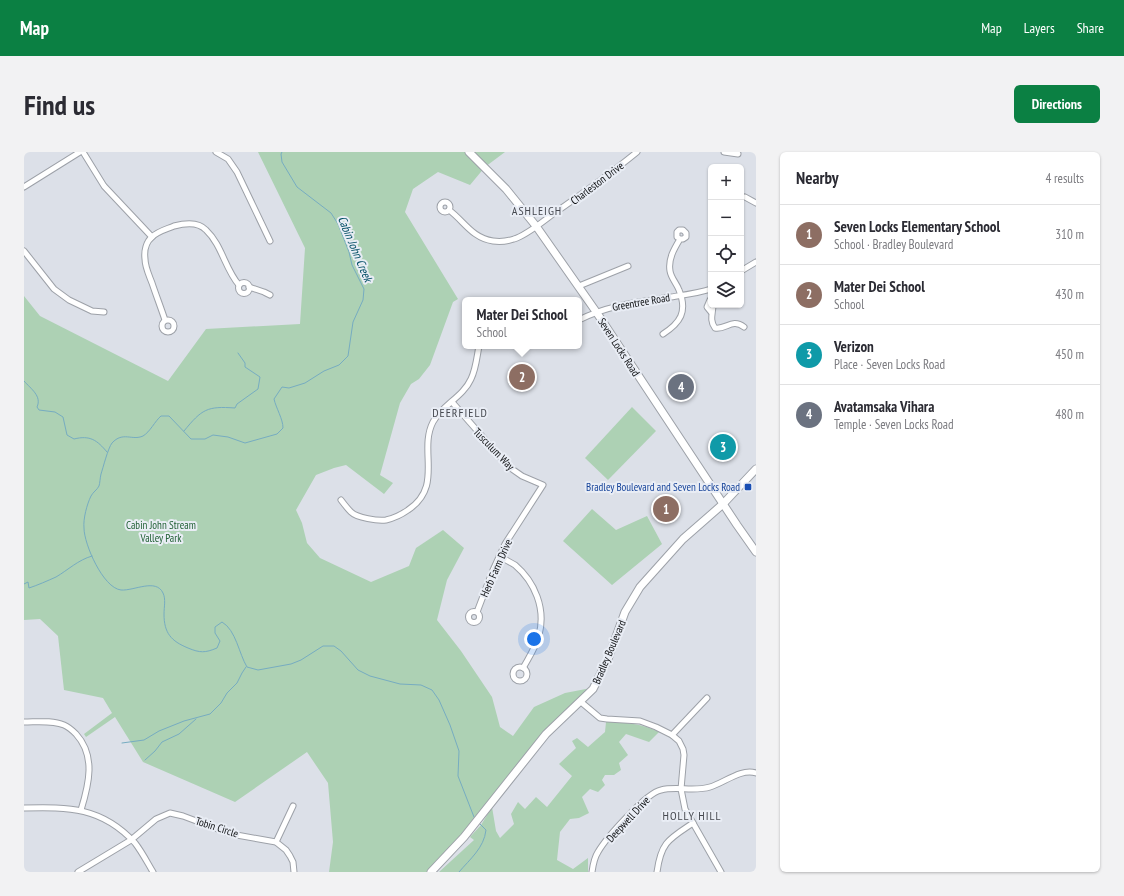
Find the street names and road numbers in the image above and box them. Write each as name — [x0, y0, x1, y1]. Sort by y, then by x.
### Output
street label: Charleston Drive — [568, 158, 627, 208]
street label: Greentree Road — [611, 290, 671, 314]
street label: Seven Locks Road — [595, 315, 643, 379]
street label: Tusculum Way — [470, 425, 518, 474]
street label: Herb Farm Drive — [477, 536, 515, 599]
street label: Bradley Boulevard — [589, 618, 629, 686]
street label: Deepwell Drive — [603, 793, 653, 845]
street label: Tobin Circle — [194, 813, 241, 841]

